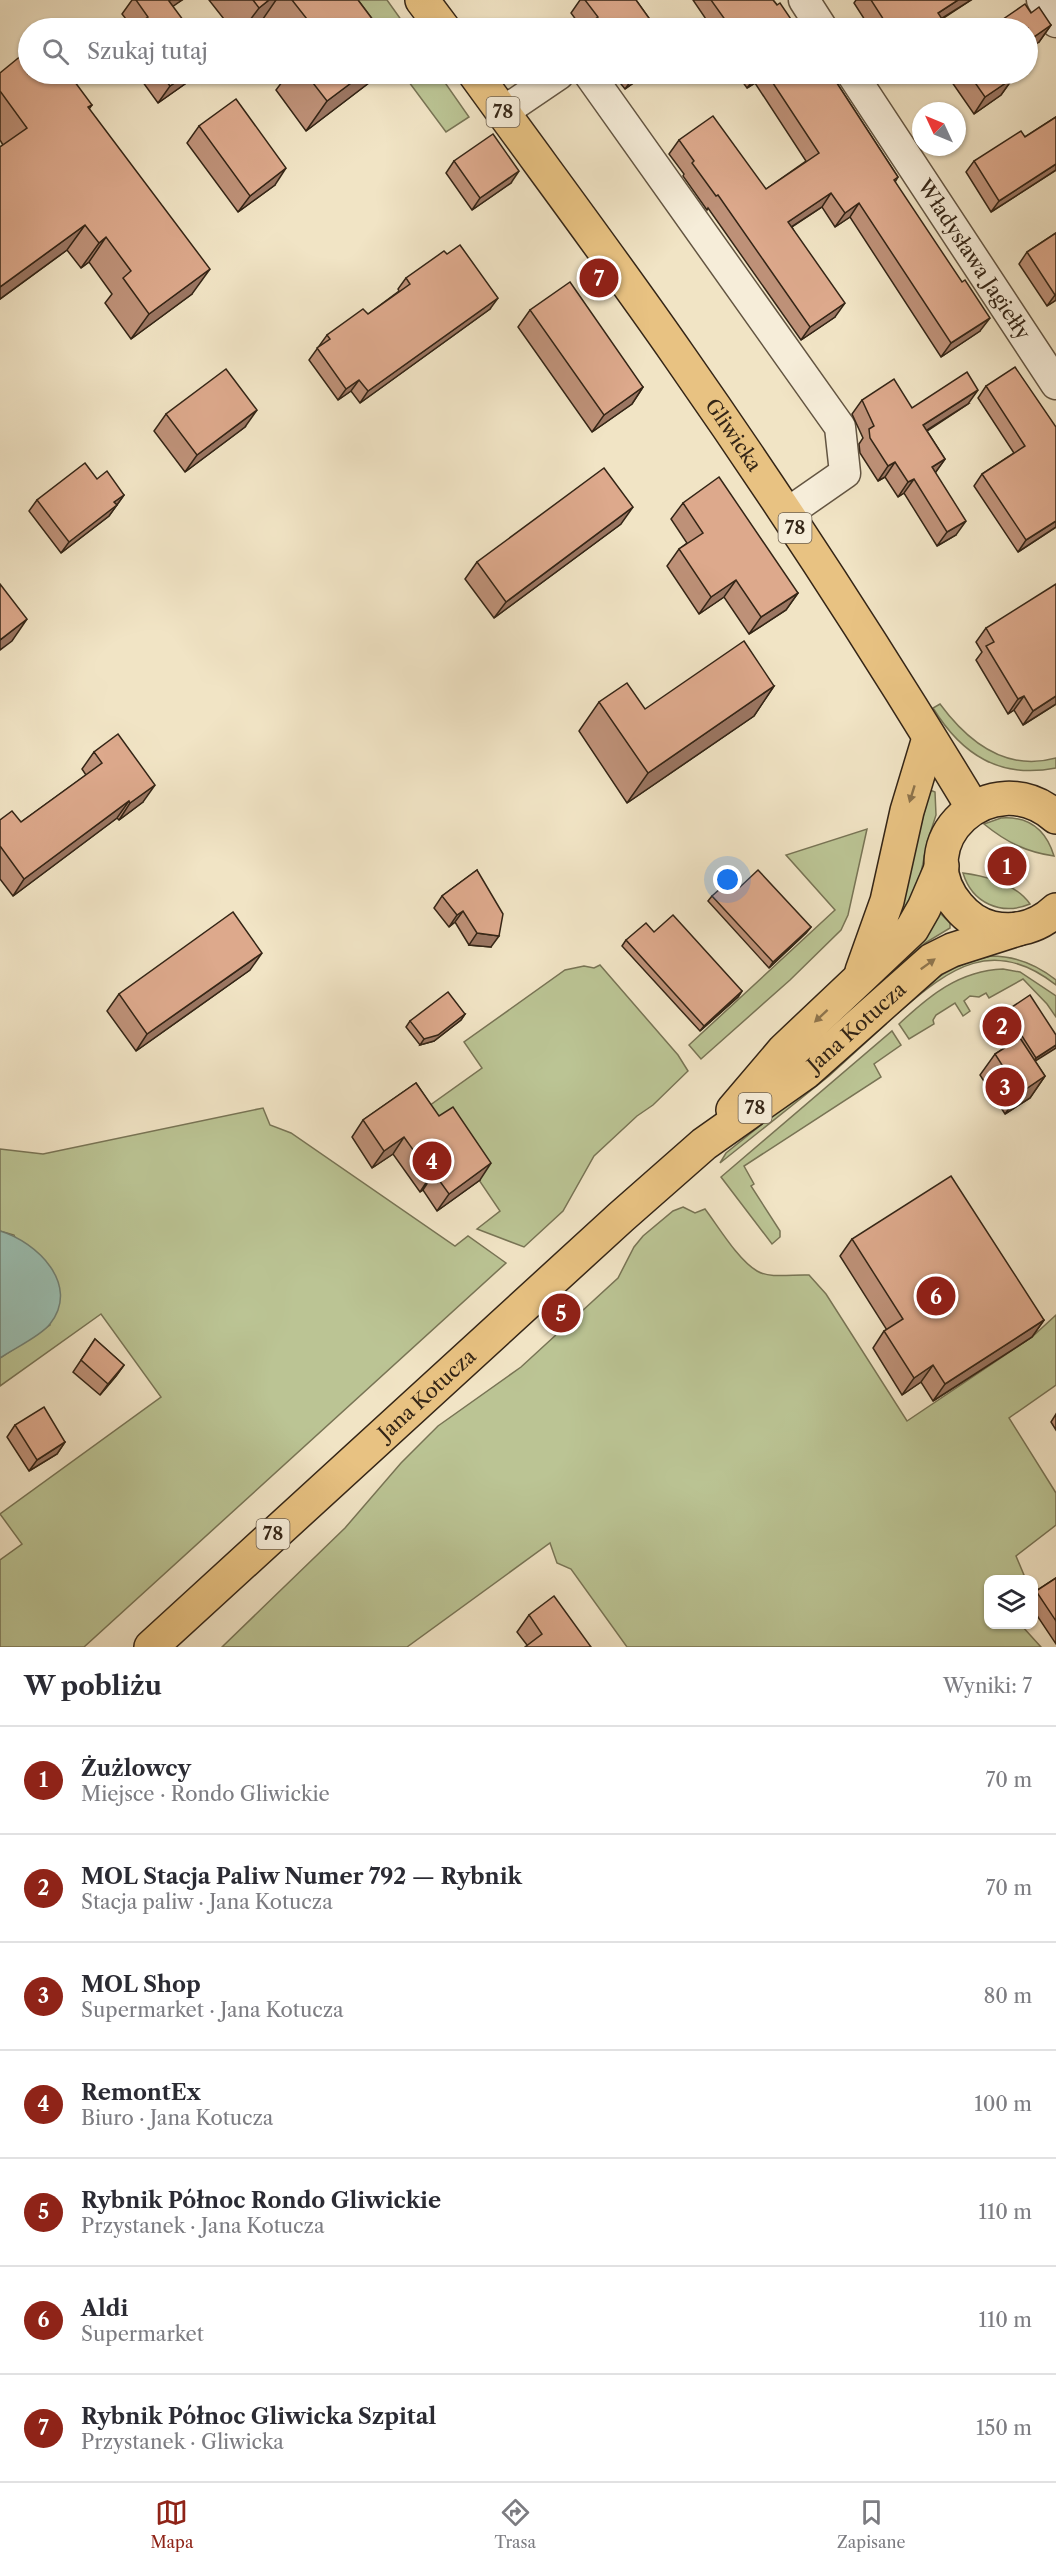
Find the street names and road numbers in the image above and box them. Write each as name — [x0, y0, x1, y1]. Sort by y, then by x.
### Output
road number: 78 — [486, 97, 520, 127]
street label: Władysława Jagiełły — [912, 174, 1036, 345]
street label: Gliwicka — [700, 394, 767, 476]
road number: 78 — [778, 513, 812, 543]
street label: Jana Kotucza — [800, 977, 911, 1079]
road number: 78 — [738, 1093, 771, 1123]
street label: Jana Kotucza — [371, 1344, 481, 1447]
road number: 78 — [256, 1519, 290, 1549]

